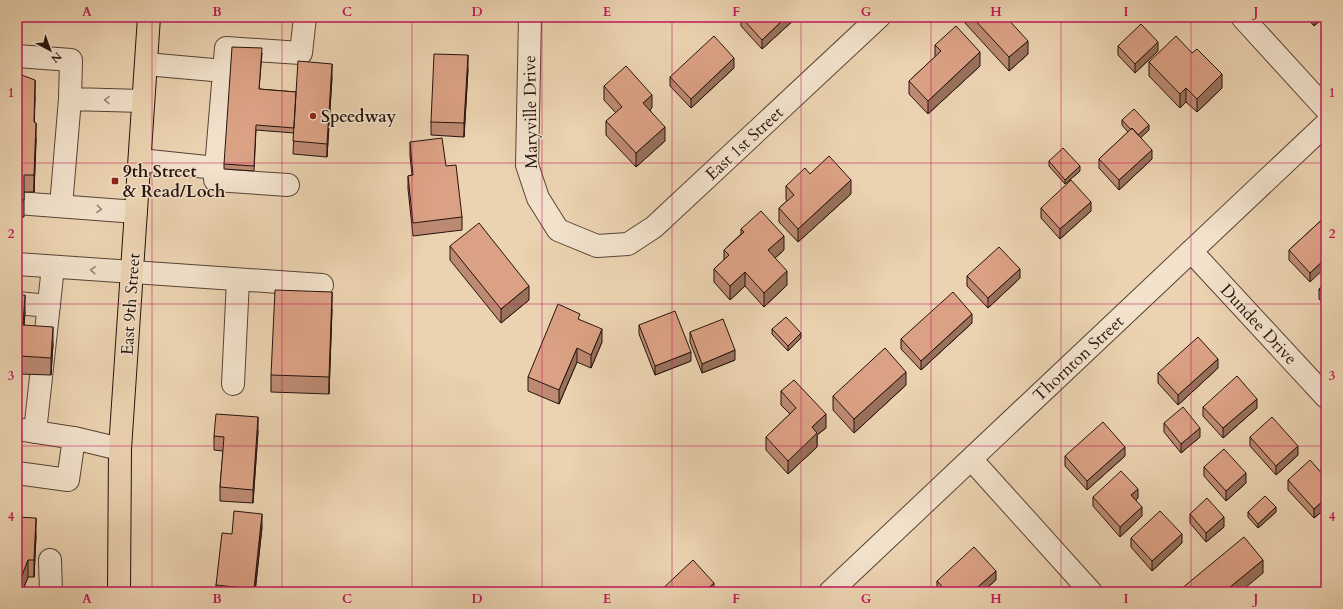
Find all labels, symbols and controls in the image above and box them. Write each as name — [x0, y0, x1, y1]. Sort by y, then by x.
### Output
text: A — [82, 3, 92, 21]
text: B — [212, 3, 222, 21]
text: C — [342, 3, 352, 21]
text: D — [471, 3, 483, 21]
text: E — [603, 3, 611, 21]
text: F — [732, 3, 740, 21]
text: G — [861, 3, 872, 21]
text: H — [990, 3, 1002, 21]
text: I — [1123, 3, 1129, 21]
text: J — [1252, 3, 1259, 21]
north arrow — [30, 30, 70, 70]
text: N — [47, 48, 65, 66]
street label: Maryville Drive — [518, 55, 543, 169]
text: 1 — [8, 84, 14, 102]
text: 1 — [1329, 84, 1335, 102]
one-way arrow — [104, 96, 110, 104]
street label: East 1st Street — [700, 101, 789, 185]
place label: Speedway — [321, 105, 397, 128]
marker: Speedway — [308, 111, 318, 121]
place label: 9th Street & Read/Loch — [123, 160, 226, 203]
marker: 9th Street & Read/Loch — [110, 176, 120, 186]
one-way arrow — [96, 204, 102, 213]
text: 2 — [8, 225, 15, 243]
text: 2 — [1329, 225, 1336, 243]
street label: East 9th Street — [115, 252, 146, 356]
one-way arrow — [90, 265, 96, 274]
street label: Dundee Drive — [1215, 279, 1302, 370]
street label: Thornton Street — [1028, 310, 1129, 407]
text: 3 — [8, 367, 15, 385]
text: 3 — [1329, 367, 1336, 385]
text: 4 — [8, 508, 15, 526]
text: 4 — [1329, 508, 1336, 526]
text: A — [82, 590, 92, 608]
text: B — [212, 590, 222, 608]
text: C — [342, 590, 352, 608]
text: D — [471, 590, 483, 608]
text: E — [603, 590, 611, 608]
text: F — [732, 590, 740, 608]
text: G — [861, 590, 872, 608]
text: H — [990, 590, 1002, 608]
text: I — [1123, 590, 1129, 608]
text: J — [1252, 590, 1259, 608]

